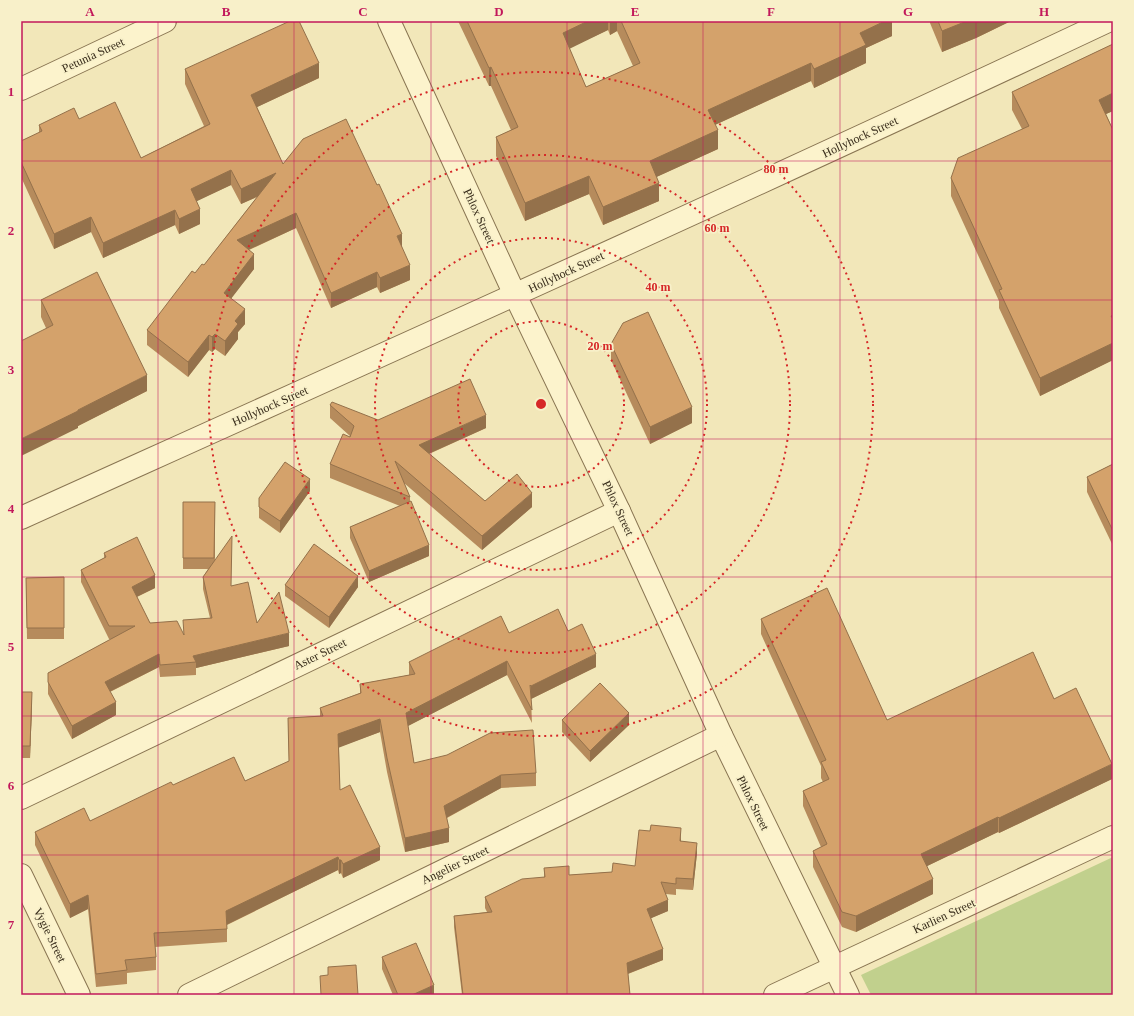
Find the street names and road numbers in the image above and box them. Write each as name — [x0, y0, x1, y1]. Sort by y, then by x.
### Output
street label: Petunia Street — [60, 34, 127, 75]
street label: Hollyhock Street — [820, 113, 901, 161]
street label: Phlox Street — [460, 186, 498, 246]
street label: Hollyhock Street — [526, 248, 607, 296]
street label: Hollyhock Street — [230, 383, 311, 429]
street label: Phlox Street — [599, 478, 637, 538]
street label: Aster Street — [291, 635, 349, 673]
street label: Phlox Street — [734, 773, 773, 833]
street label: Angelier Street — [419, 842, 491, 887]
street label: Karlien Street — [911, 895, 978, 936]
street label: Vygie Street — [31, 905, 70, 965]

